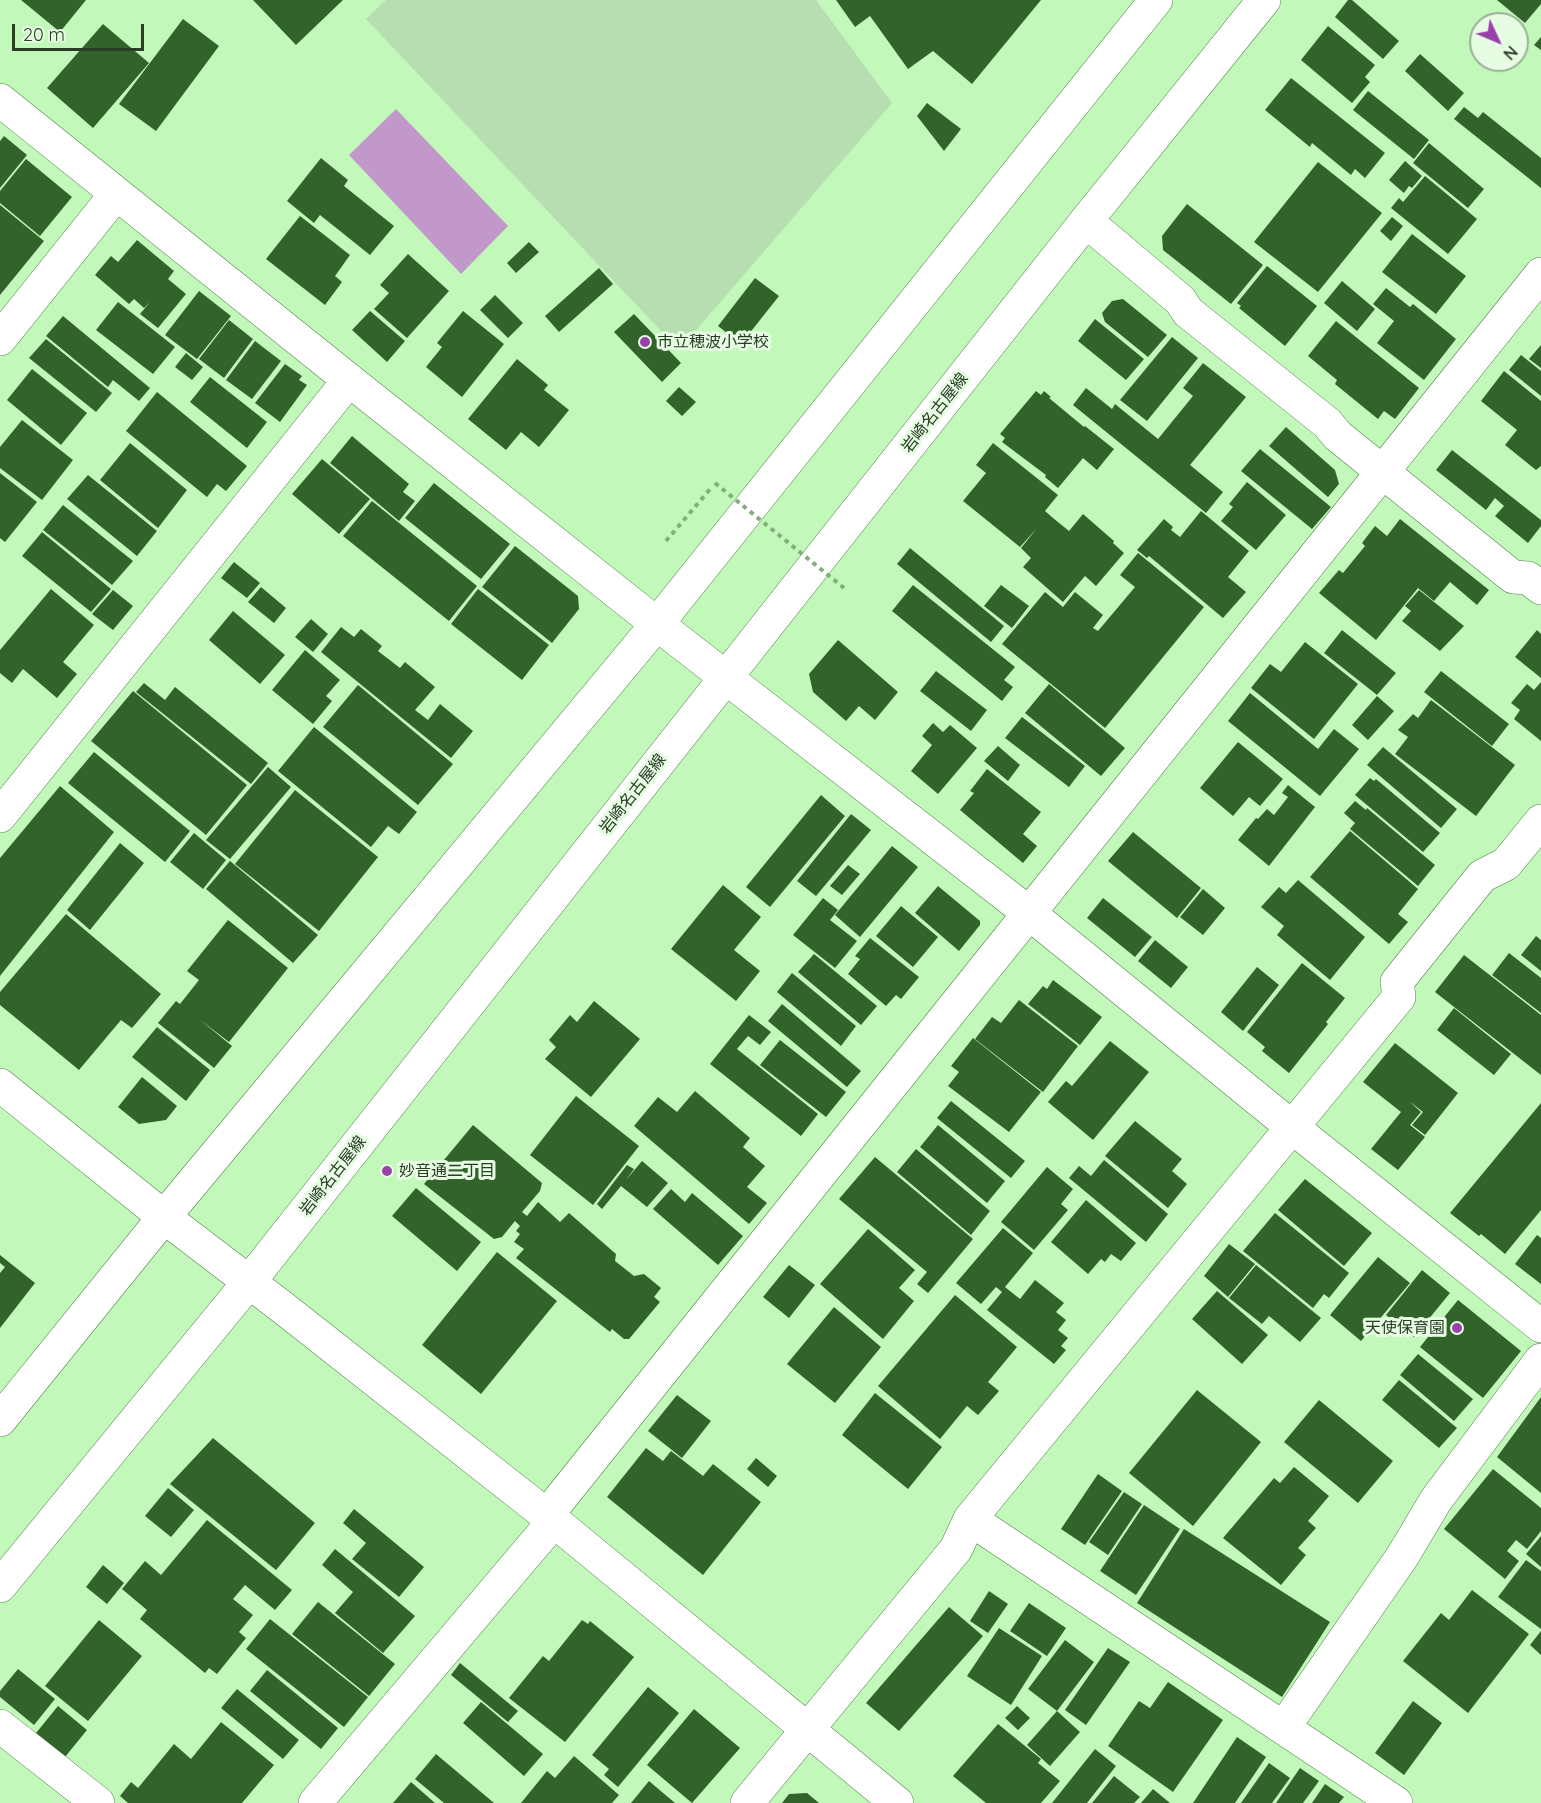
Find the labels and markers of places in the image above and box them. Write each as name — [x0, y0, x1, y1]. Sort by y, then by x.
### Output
place label: 市立穂波小学校 — [657, 332, 769, 352]
marker: 市立穂波小学校 — [638, 335, 652, 349]
place label: 妙音通二丁目 — [399, 1161, 495, 1181]
marker: 妙音通二丁目 — [380, 1164, 394, 1178]
place label: 天使保育園 — [1365, 1318, 1445, 1338]
marker: 天使保育園 — [1450, 1321, 1464, 1335]

